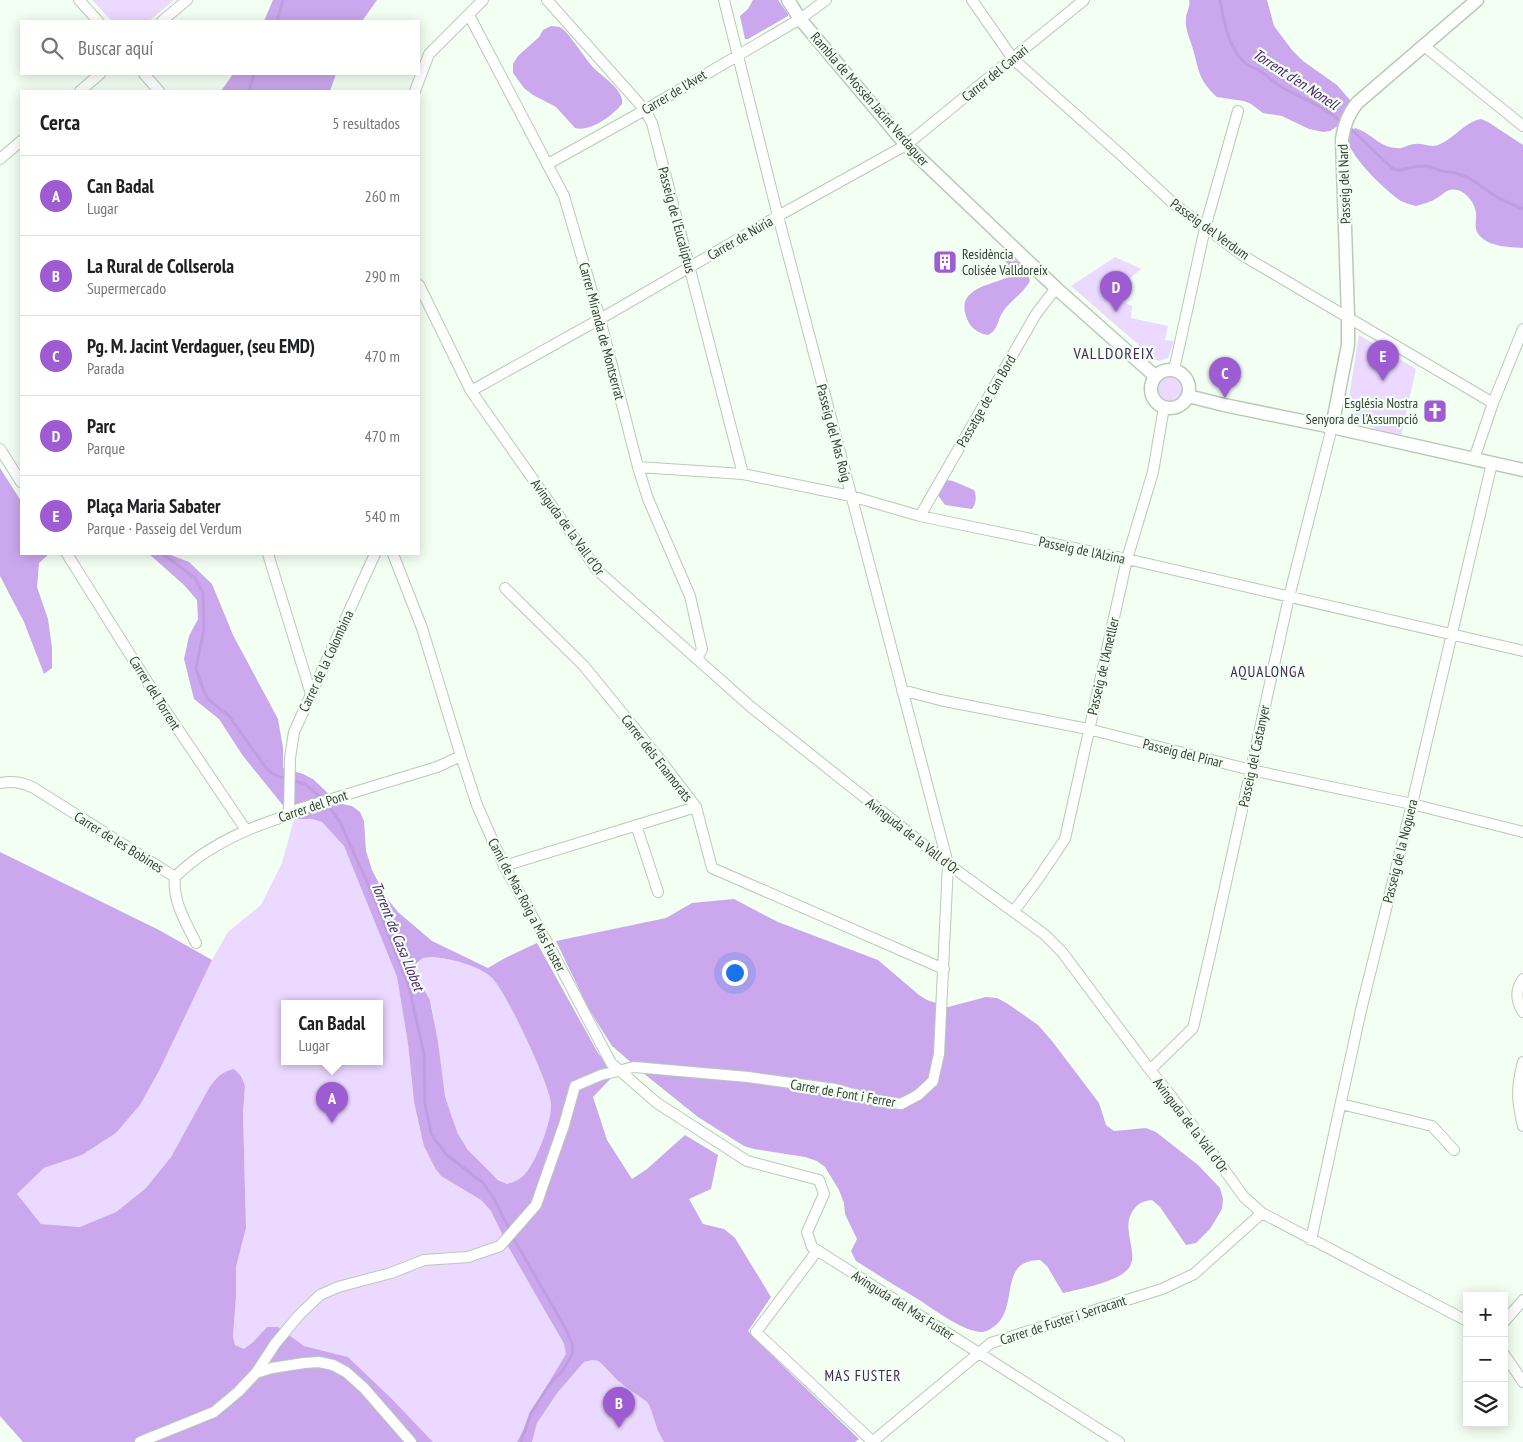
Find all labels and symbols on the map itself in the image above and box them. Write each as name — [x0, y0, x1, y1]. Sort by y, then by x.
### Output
street label: Rambla de Mossèn Jacint Verdaguer — [807, 28, 933, 170]
street label: Carrer del Canari — [958, 41, 1032, 105]
water label: Torrent d'en Nonell — [1250, 44, 1344, 115]
street label: Carrer de l'Avet — [638, 66, 710, 118]
street label: Passeig del Nard — [1334, 144, 1354, 224]
street label: Passeig de l'Eucaliptus — [654, 165, 700, 275]
street label: Passeig del Verdum — [1167, 194, 1253, 264]
street label: Carrer de Núria — [704, 212, 776, 264]
place label: Residència Colisée Valldoreix — [962, 245, 1048, 279]
building icon: Residència Colisée Valldoreix — [932, 249, 958, 275]
street label: Carrer Miranda de Montserrat — [575, 260, 629, 402]
pin: D — [1100, 271, 1132, 312]
pin: E — [1367, 340, 1399, 381]
district label: VALLDOREIX — [1072, 343, 1155, 363]
street label: Passatge de Can Bord — [952, 352, 1020, 450]
pin: C — [1209, 357, 1241, 398]
street label: Passeig del Mas Roig — [812, 382, 856, 484]
place label: Església Nostra Senyora de l'Assumpció — [1306, 394, 1418, 428]
church icon: Església Nostra Senyora de l'Assumpció — [1422, 398, 1448, 424]
street label: Avinguda de la Vall d'Or — [527, 475, 609, 579]
street label: Passeig de l'Alzina — [1037, 532, 1127, 568]
street label: Carrer de la Colombina — [295, 607, 357, 715]
street label: Passeig de l'Ametller — [1083, 615, 1123, 717]
street label: Carrer del Torrent — [125, 653, 185, 734]
district label: AQUALONGA — [1230, 662, 1306, 681]
street label: Passeig del Castanyer — [1234, 703, 1274, 809]
street label: Carrer dels Enamorats — [617, 711, 697, 805]
street label: Passeig del Pinar — [1141, 734, 1225, 772]
street label: Carrer del Pont — [276, 786, 350, 826]
street label: Avinguda de la Vall d'Or — [862, 794, 964, 878]
street label: Passeig de la Noguera — [1378, 797, 1422, 905]
street label: Carrer de les Bobines — [71, 807, 167, 877]
street label: Camí de Mas Roig a Mas Fuster — [484, 835, 570, 975]
water label: Torrent de Casa Llobet — [368, 879, 429, 995]
your location — [722, 960, 748, 986]
street label: Avinguda de la Vall d'Or — [1149, 1074, 1233, 1176]
street label: Carrer de Font i Ferrer — [789, 1075, 897, 1111]
pin: A — [316, 1082, 348, 1123]
street label: Avinguda del Mas Fuster — [848, 1266, 958, 1344]
street label: Carrer de Fuster i Serracant — [998, 1291, 1128, 1349]
district label: MAS FUSTER — [824, 1366, 902, 1385]
pin: B — [603, 1387, 635, 1428]

